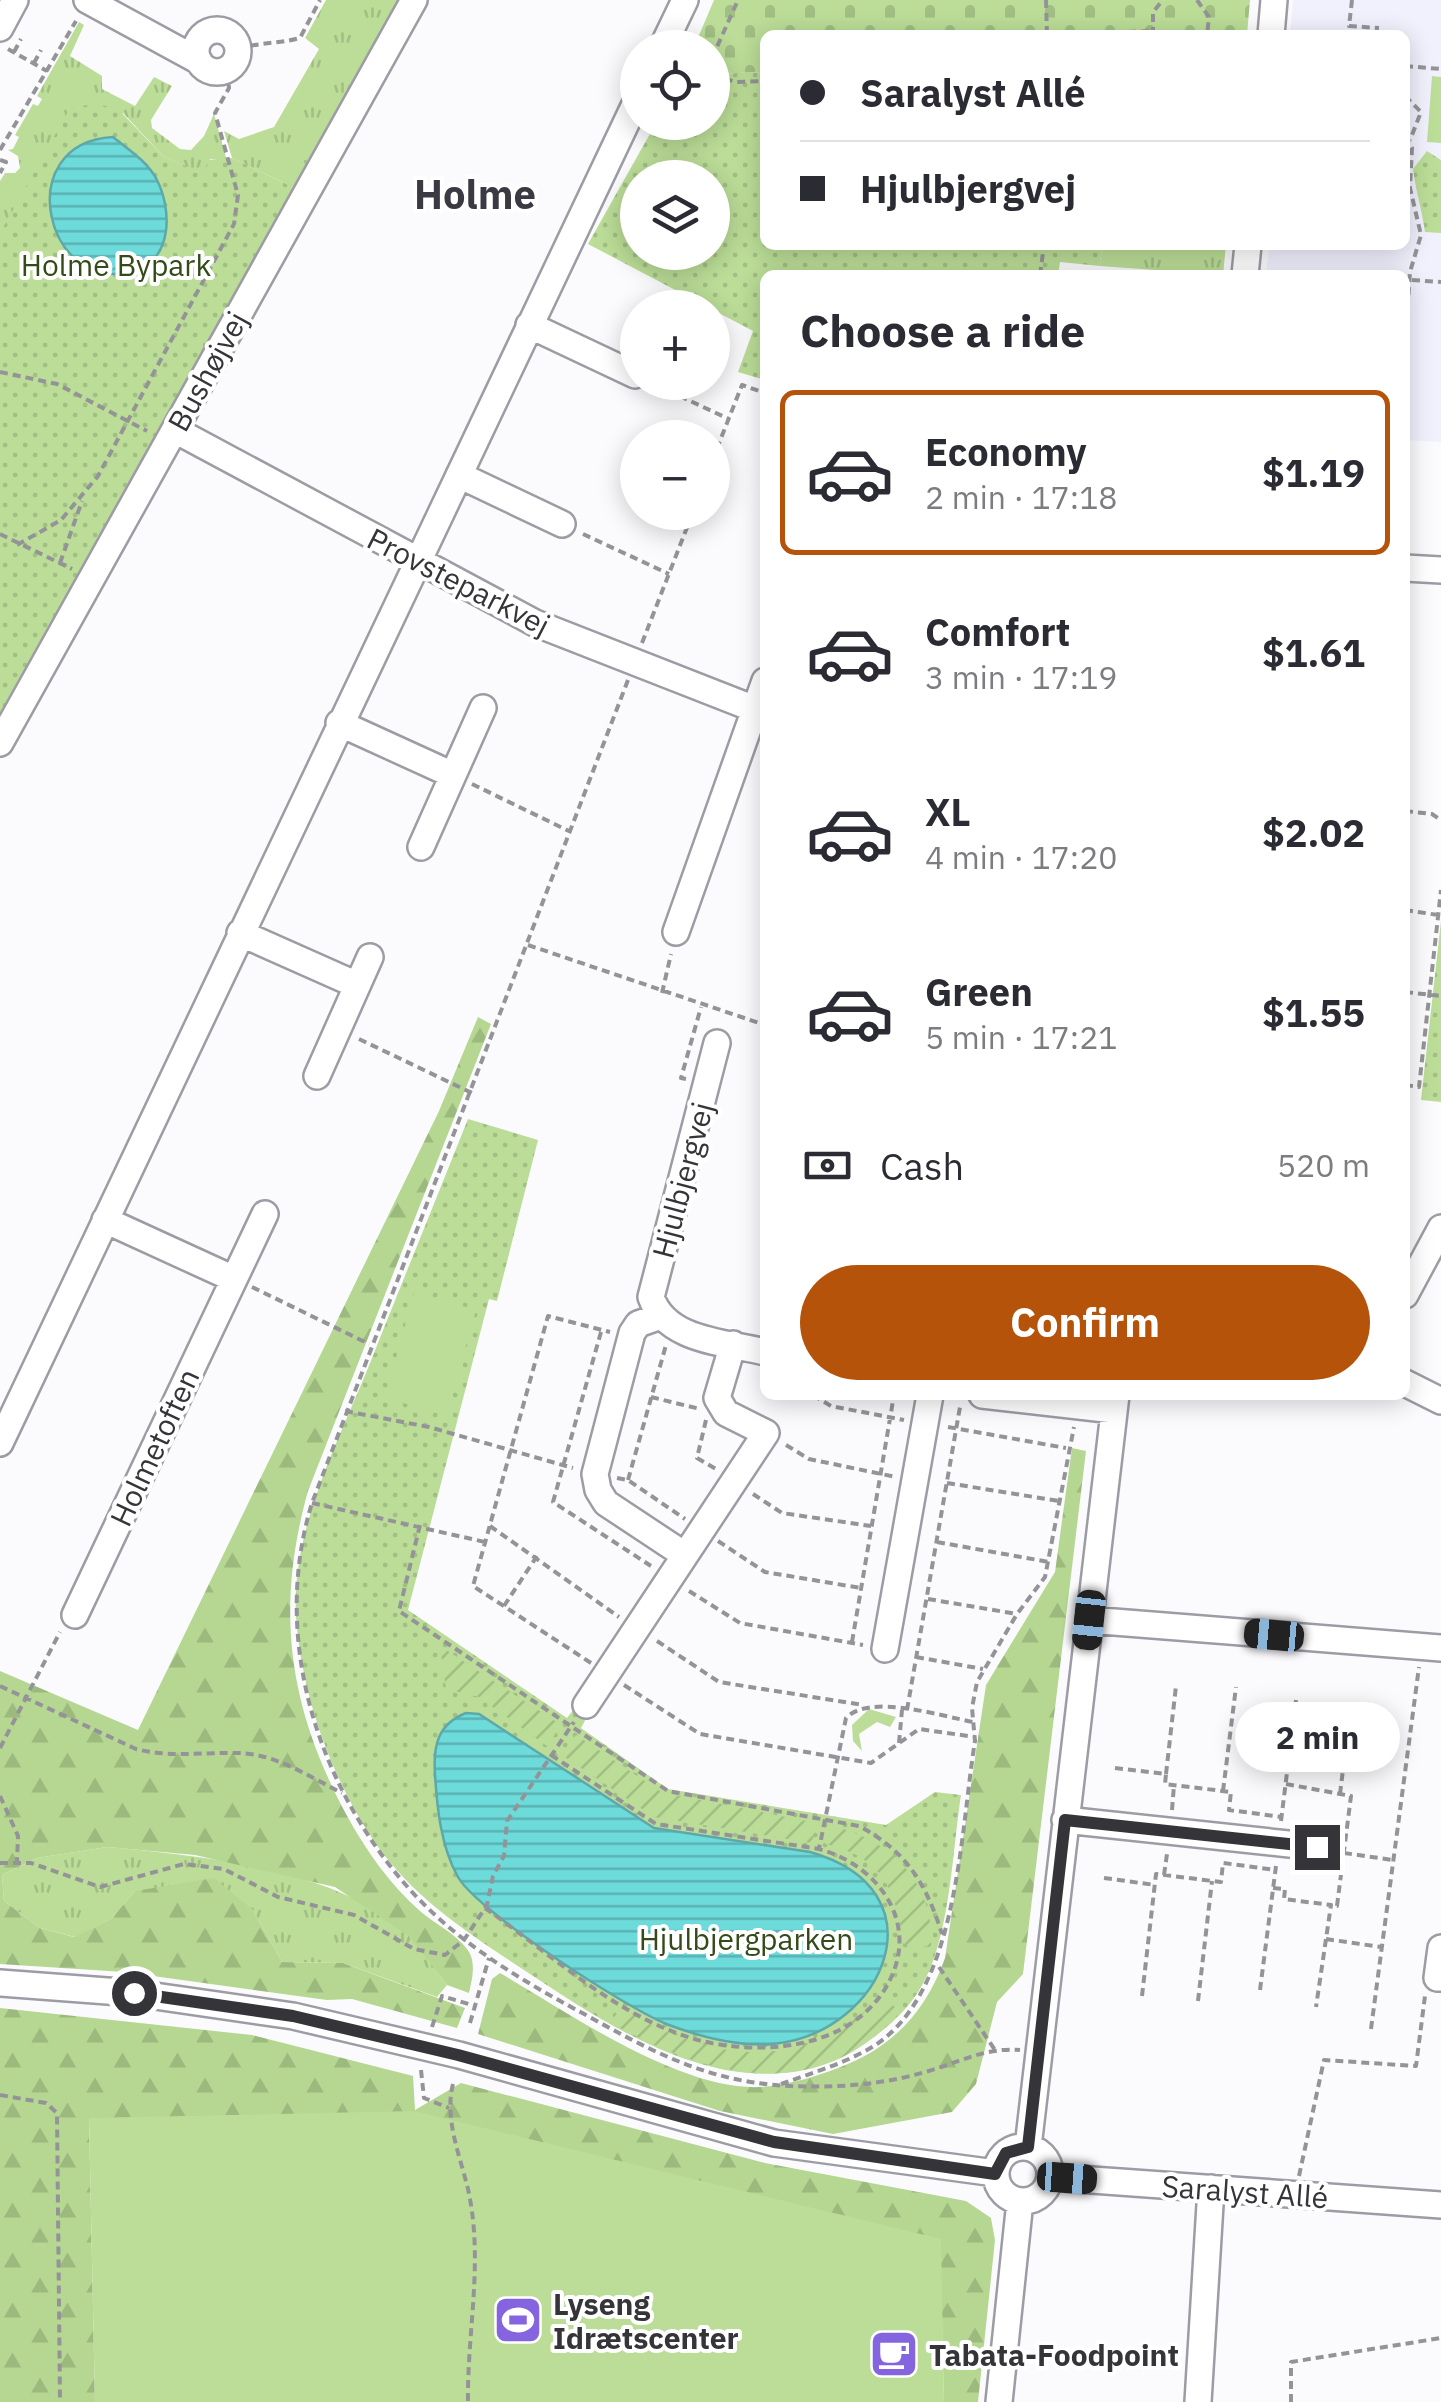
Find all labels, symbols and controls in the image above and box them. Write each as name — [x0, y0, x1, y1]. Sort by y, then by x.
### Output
map controls — [620, 30, 730, 530]
button: locate — [620, 30, 730, 140]
text: Saralyst Allé — [860, 68, 1086, 117]
button: layers — [620, 160, 730, 270]
text: Hjulbjergvej — [860, 164, 1076, 213]
district label: Holme — [414, 168, 536, 220]
park label: Holme Bypark — [21, 245, 211, 284]
button: + — [620, 290, 730, 400]
text: Choose a ride — [800, 301, 1085, 359]
street label: Bushøjvej — [158, 304, 256, 438]
button: − — [620, 420, 730, 530]
text: Economy — [925, 427, 1087, 476]
icon: car — [805, 428, 895, 518]
text: $1.19 — [1262, 448, 1365, 497]
text: 2 min · 17:18 — [925, 476, 1118, 518]
street label: Provsteparkvej — [361, 518, 557, 644]
text: Comfort — [925, 607, 1070, 656]
icon: car — [805, 608, 895, 698]
text: $1.61 — [1262, 628, 1365, 677]
text: 3 min · 17:19 — [925, 656, 1118, 698]
text: XL — [925, 787, 971, 836]
icon: car — [805, 788, 895, 878]
text: $2.02 — [1262, 808, 1365, 857]
text: 4 min · 17:20 — [925, 836, 1118, 878]
text: Green — [925, 967, 1033, 1016]
icon: car — [805, 968, 895, 1058]
text: $1.55 — [1262, 988, 1365, 1037]
text: 5 min · 17:21 — [925, 1016, 1118, 1058]
street label: Hjulbjergvej — [642, 1098, 722, 1262]
icon: cash — [800, 1138, 855, 1193]
text: Cash — [880, 1141, 964, 1190]
text: 520 m — [1277, 1144, 1370, 1186]
button: Confirm — [800, 1265, 1370, 1380]
street label: Holmetoften — [101, 1362, 207, 1532]
car — [1071, 1589, 1107, 1651]
car — [1243, 1617, 1305, 1653]
callout: 2 min — [1234, 1702, 1400, 1772]
text: 2 min — [1276, 1716, 1359, 1758]
route end — [1295, 1825, 1340, 1870]
park label: Hjulbjergparken — [639, 1919, 853, 1958]
route start — [112, 1971, 157, 2016]
car — [1036, 2161, 1098, 2195]
street label: Saralyst Allé — [1160, 2166, 1330, 2216]
place label: Lyseng Idrætscenter — [553, 2284, 739, 2357]
sports icon: Lyseng Idrætscenter — [492, 2294, 544, 2346]
cafe icon: Tabata-Foodpoint — [868, 2328, 920, 2380]
place label: Tabata-Foodpoint — [929, 2335, 1179, 2374]

